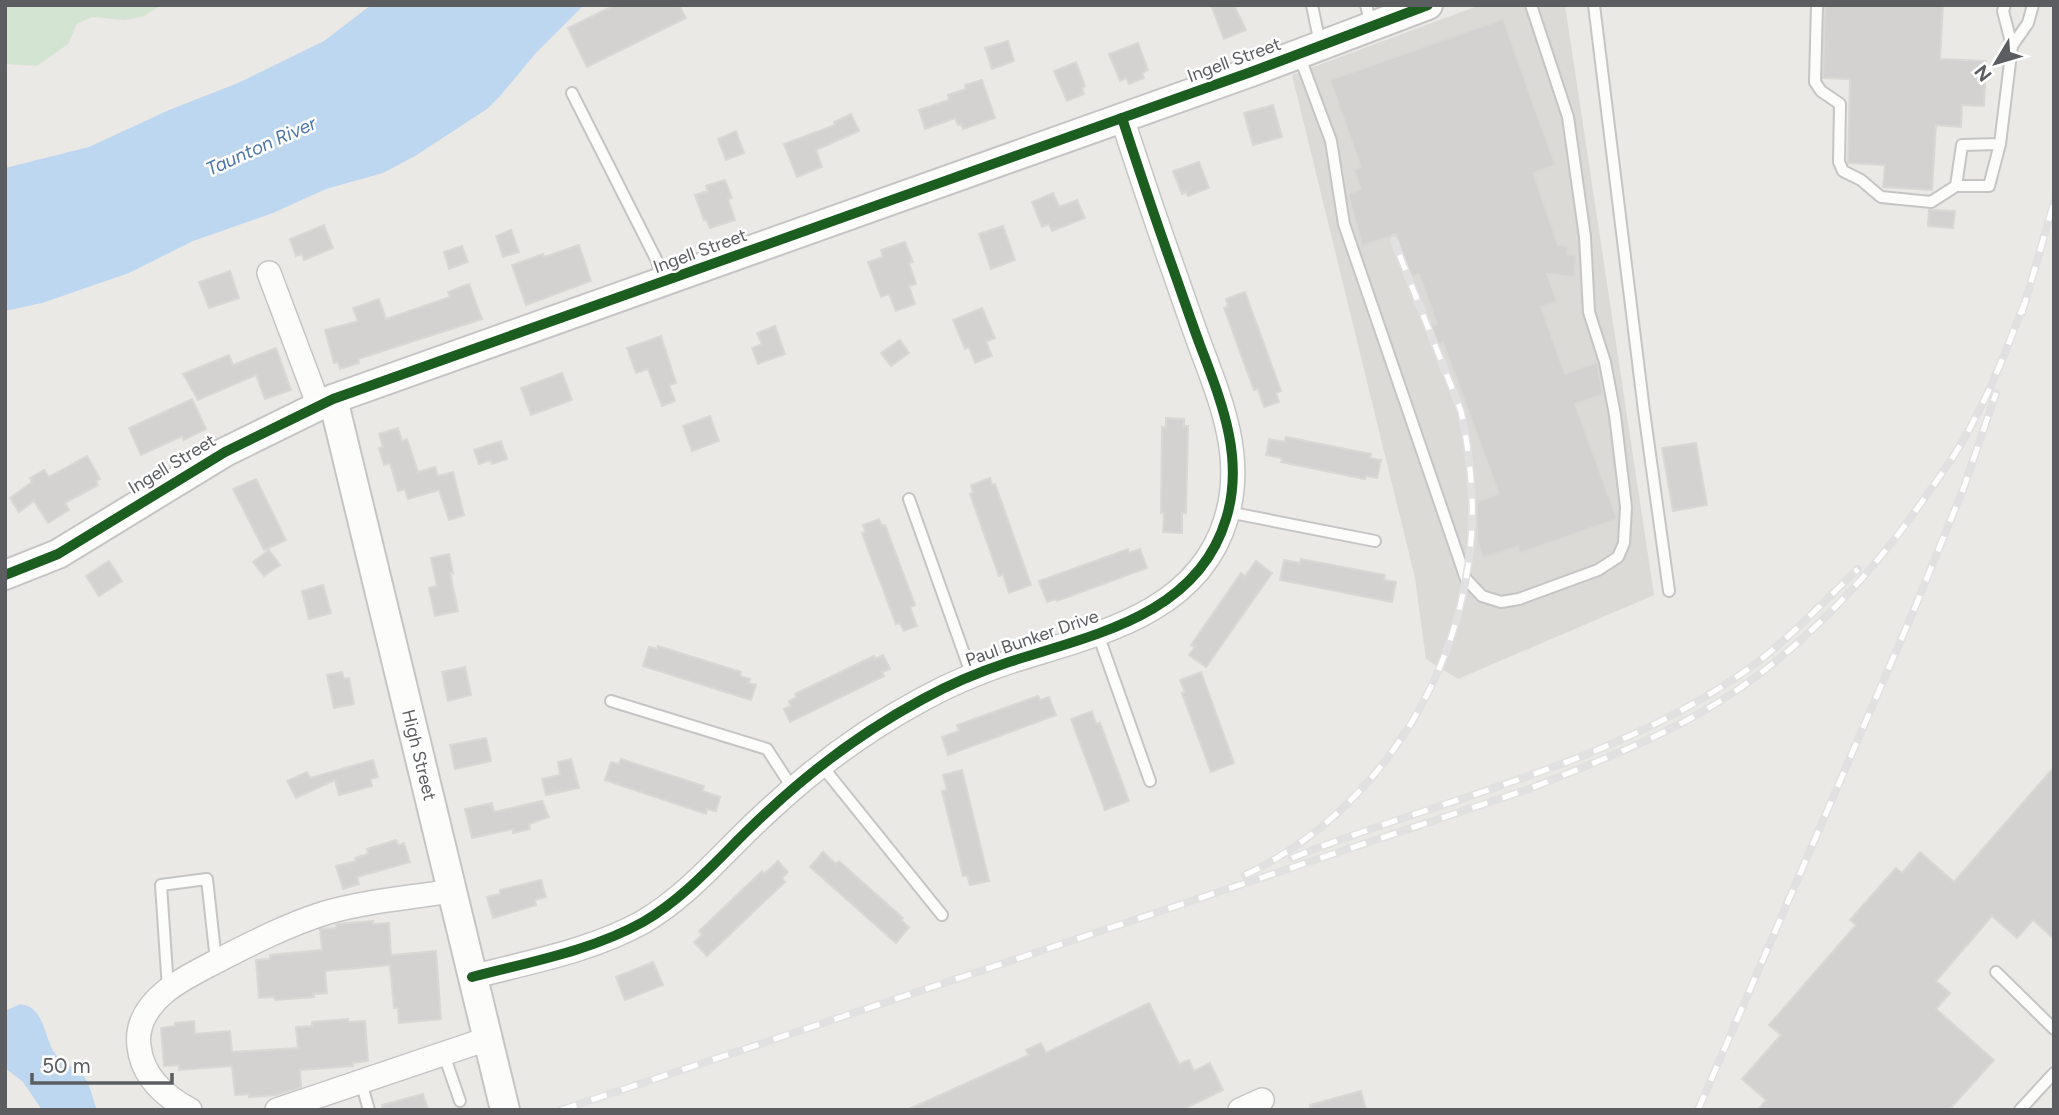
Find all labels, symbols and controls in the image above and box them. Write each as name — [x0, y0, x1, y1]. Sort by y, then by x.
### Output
north arrow — [1961, 28, 2031, 98]
street label: Ingell Street — [1184, 33, 1284, 87]
text: N — [1969, 60, 1997, 86]
water label: Taunton River — [202, 111, 320, 181]
street label: Ingell Street — [650, 224, 750, 278]
street label: Ingell Street — [124, 429, 220, 499]
street label: Paul Bunker Drive — [962, 605, 1102, 671]
street label: High Street — [397, 707, 441, 803]
scale bar — [32, 1042, 172, 1086]
text: 50 m — [42, 1053, 91, 1078]

